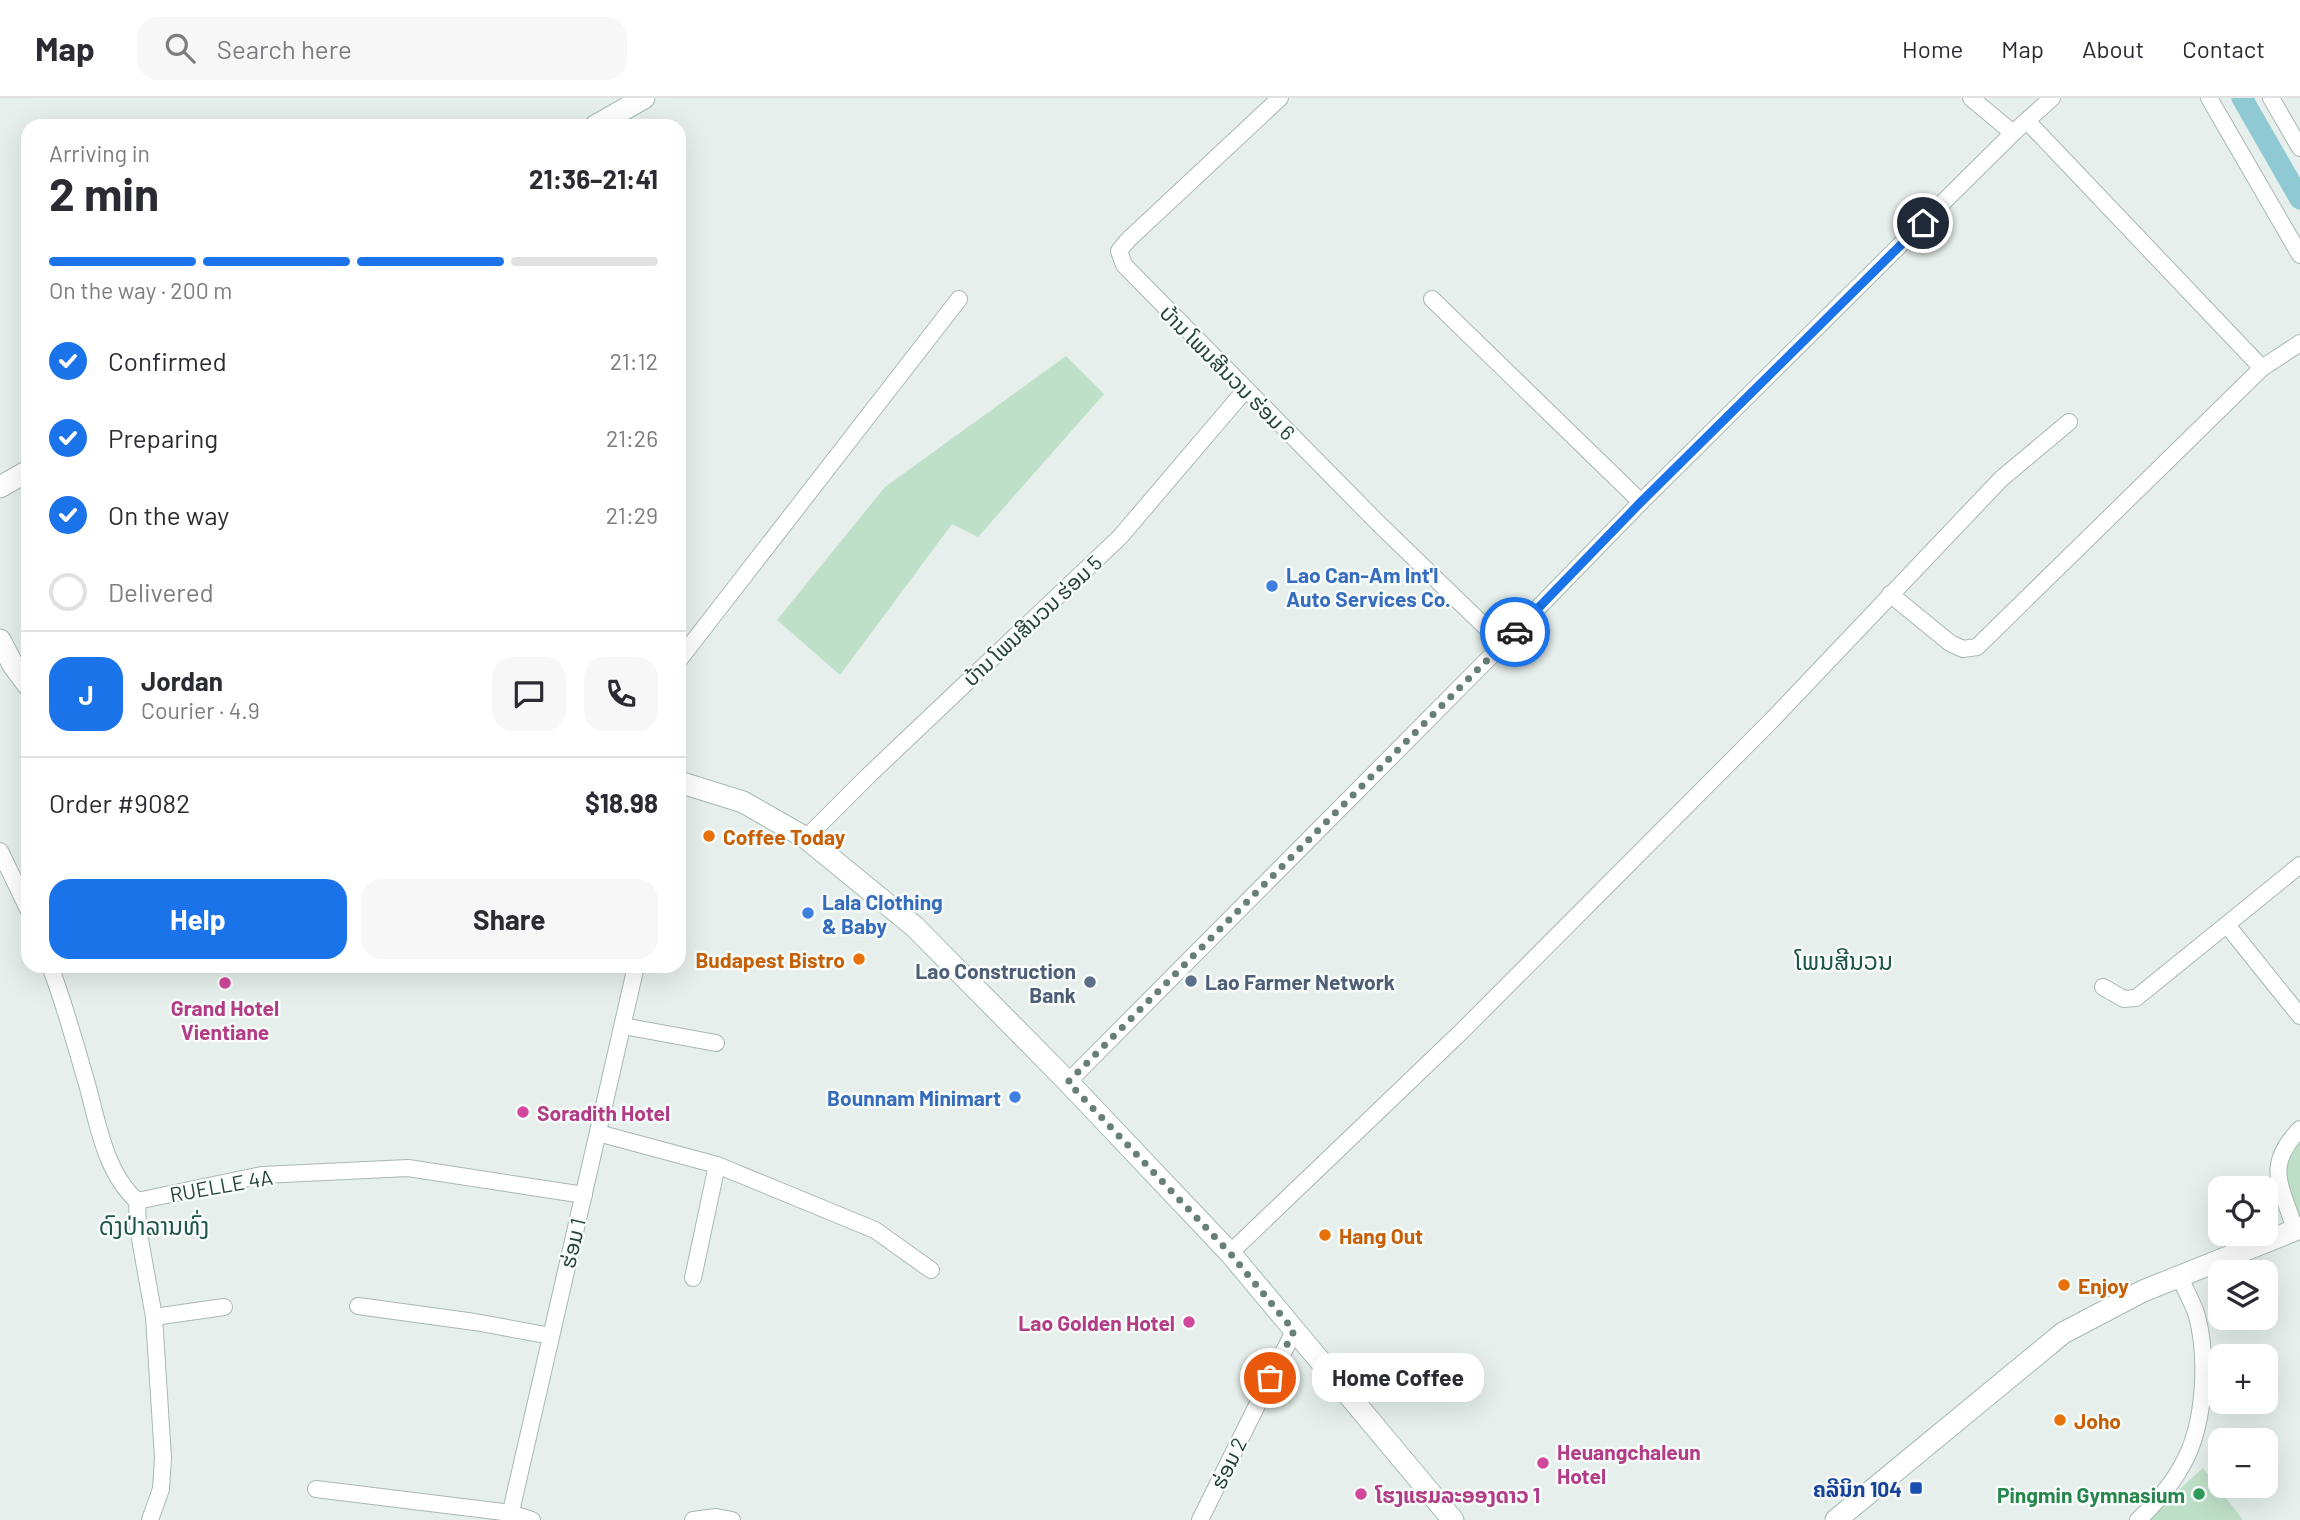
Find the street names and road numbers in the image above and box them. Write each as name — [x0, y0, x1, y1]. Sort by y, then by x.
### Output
street label: ບ້ານ ໂພນສີນວນ ຮ່ອມ 6 — [1155, 299, 1301, 445]
street label: ບ້ານ ໂພນສີນວນ ຮ່ອມ 5 — [958, 549, 1106, 691]
street label: RUELLE 4A — [167, 1164, 275, 1206]
street label: ຮ່ອມ 1 — [554, 1216, 590, 1270]
street label: ຮ່ອມ 2 — [1205, 1433, 1251, 1493]

